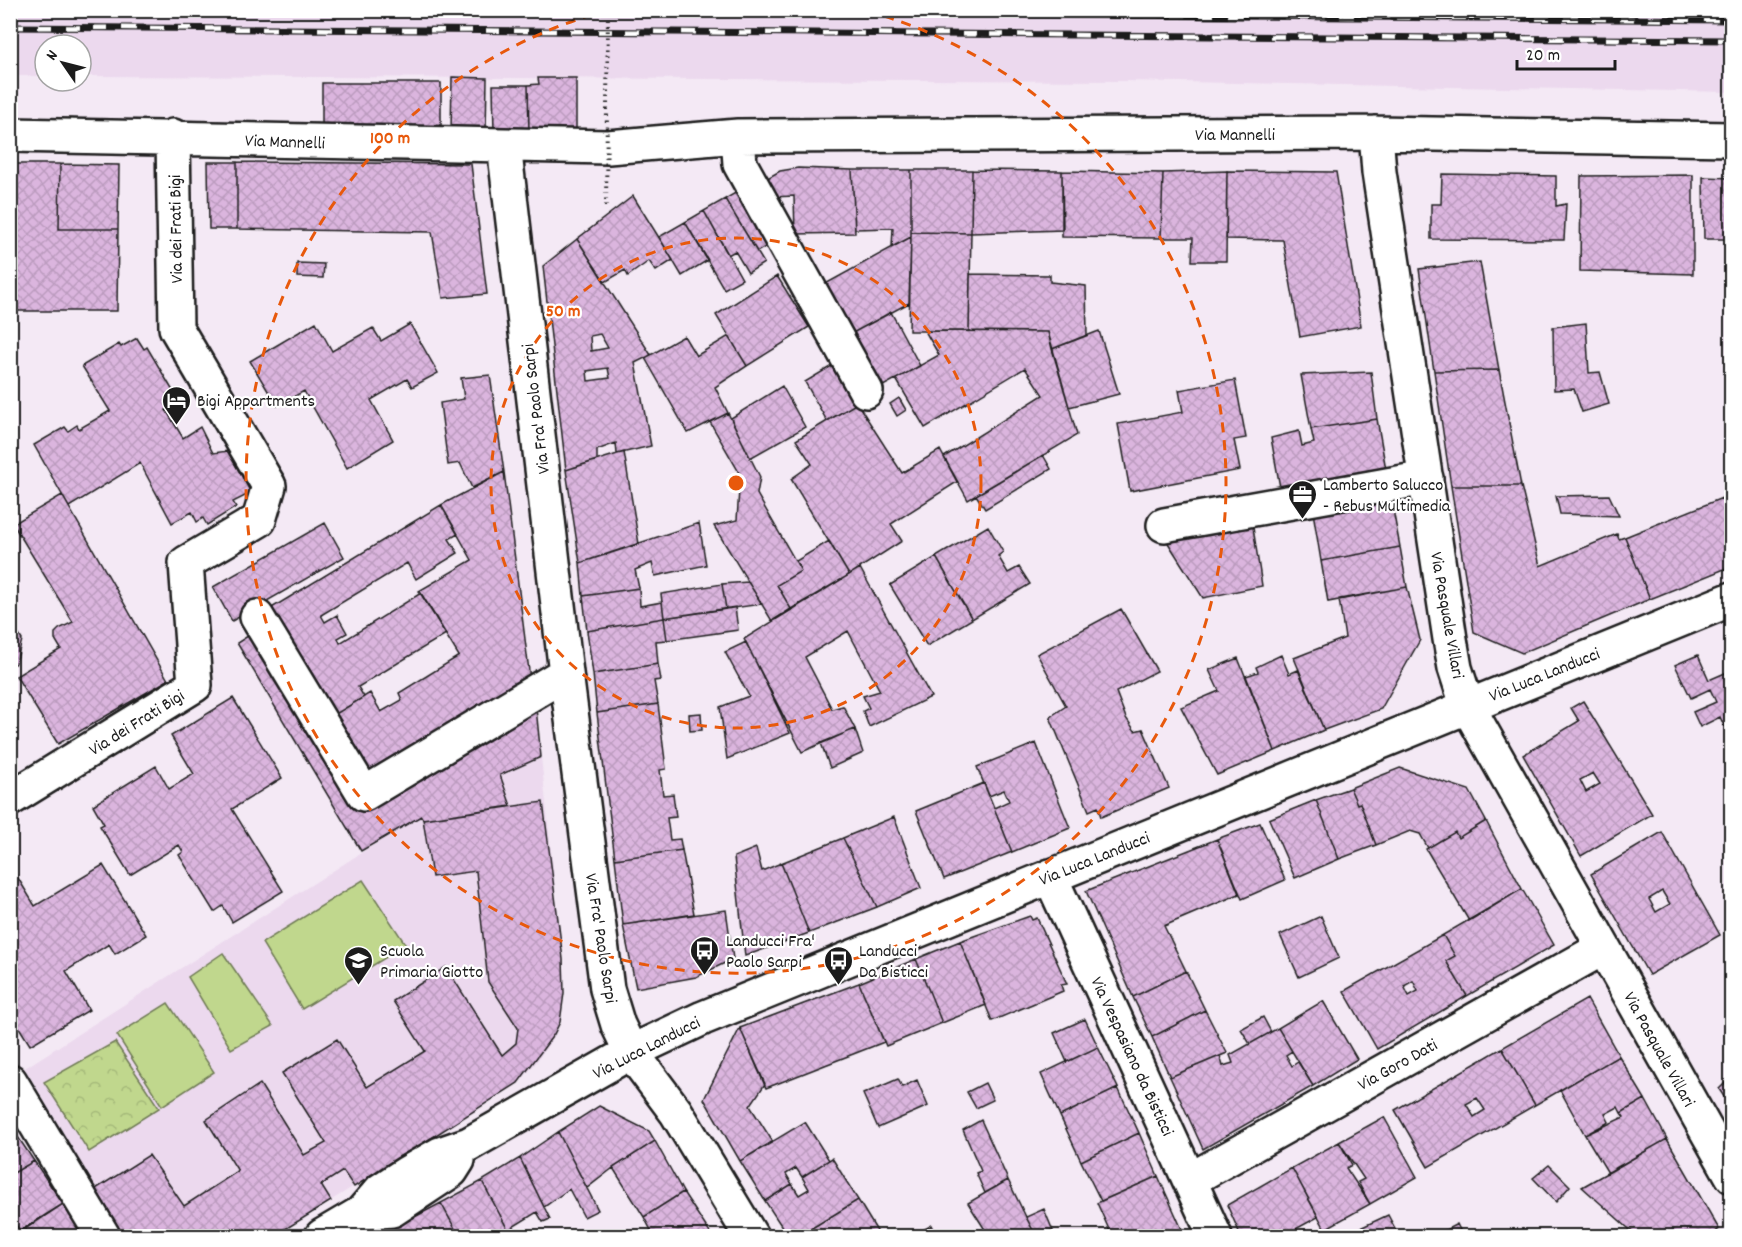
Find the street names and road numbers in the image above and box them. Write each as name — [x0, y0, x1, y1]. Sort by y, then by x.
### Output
street label: Via Mannelli — [1195, 124, 1275, 149]
street label: Via Mannelli — [245, 130, 325, 157]
street label: Via dei Frati Bigi — [164, 174, 191, 283]
street label: Via Fra' Paolo Sarpi — [517, 342, 558, 475]
street label: Via Pasquale Villari — [1422, 550, 1469, 681]
street label: Via Luca Landucci — [1486, 643, 1604, 710]
street label: Via dei Frati Bigi — [85, 685, 190, 763]
street label: Via Luca Landucci — [1036, 827, 1154, 894]
street label: Via Fra' Paolo Sarpi — [577, 872, 622, 1005]
street label: Via Vespasiano da Bisticci — [1083, 973, 1179, 1141]
street label: Via Pasquale Villari — [1616, 988, 1700, 1112]
street label: Via Luca Landucci — [589, 1011, 705, 1087]
street label: Via Goro Dati — [1354, 1034, 1443, 1098]

